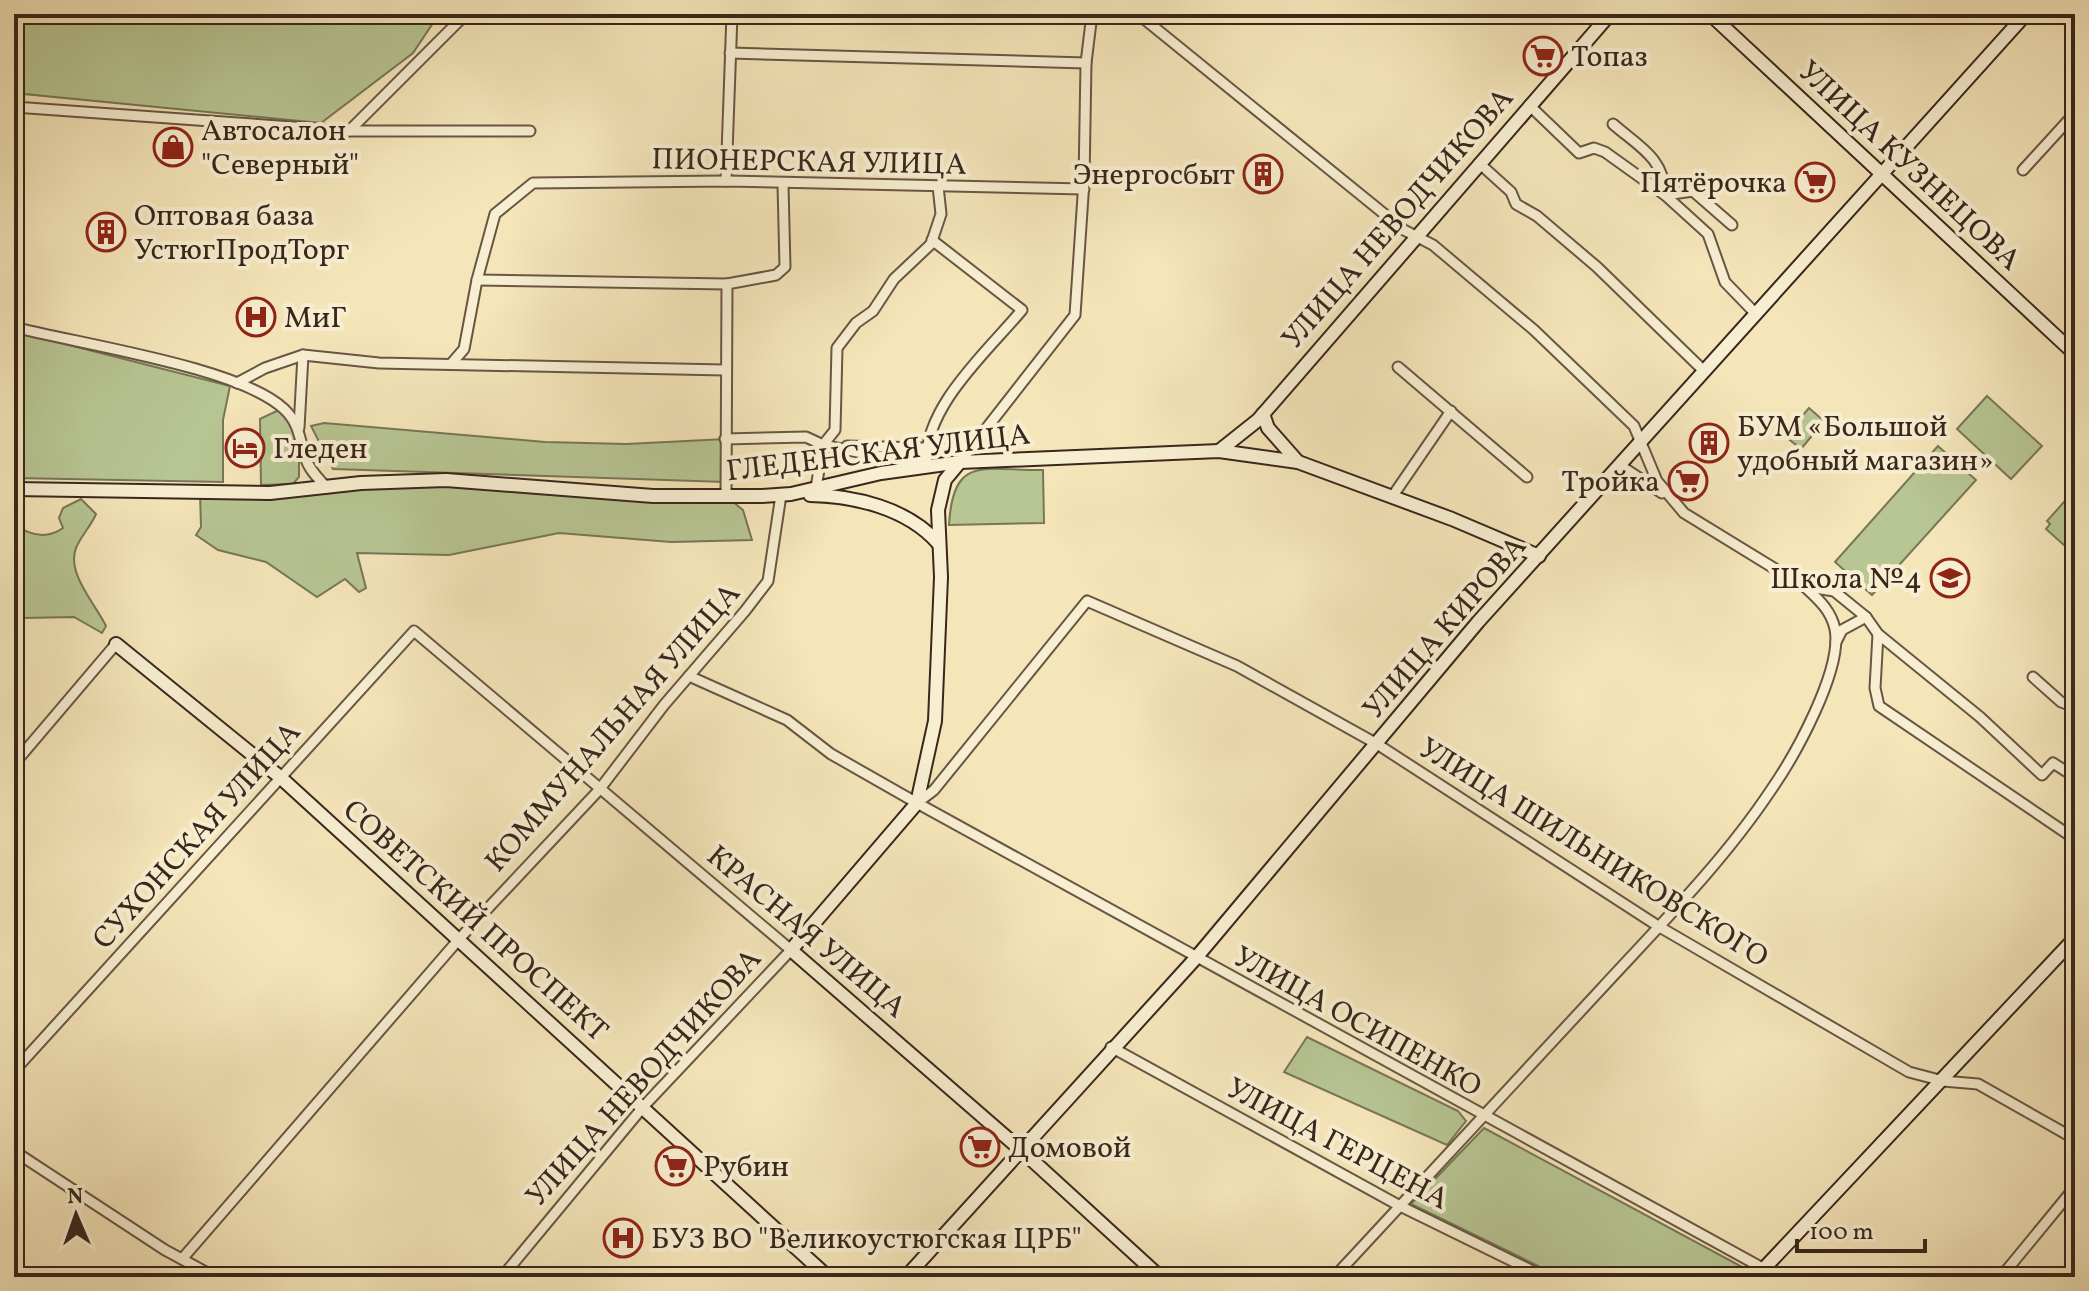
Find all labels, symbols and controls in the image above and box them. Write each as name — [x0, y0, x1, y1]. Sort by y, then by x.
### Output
supermarket icon: Топаз — [1522, 35, 1564, 77]
place label: Топаз — [1571, 37, 1648, 79]
street label: УЛИЦА КУЗНЕЦОВА — [1788, 52, 2029, 281]
street label: УЛИЦА НЕВОДЧИКОВА — [1273, 79, 1524, 359]
place label: Автосалон "Северный" — [201, 111, 359, 187]
shop icon: Автосалон "Северный" — [152, 126, 194, 168]
street label: ПИОНЕРСКАЯ УЛИЦА — [651, 139, 967, 187]
building icon: Энергосбыт — [1242, 153, 1284, 195]
place label: Энергосбыт — [1073, 155, 1235, 197]
supermarket icon: Пятёрочка — [1794, 161, 1836, 203]
place label: Пятёрочка — [1640, 163, 1787, 205]
place label: Оптовая база УстюгПродТорг — [134, 196, 349, 272]
building icon: Оптовая база УстюгПродТорг — [85, 211, 127, 253]
hospital icon: МиГ — [235, 296, 277, 338]
place label: МиГ — [284, 298, 347, 340]
place label: БУМ «Большой удобный магазин» — [1737, 407, 1993, 483]
street label: ГЛЕДЕНСКАЯ УЛИЦА — [724, 415, 1033, 493]
building icon: БУМ «Большой удобный магазин» — [1688, 422, 1730, 464]
hotel icon: Гледен — [224, 427, 266, 469]
place label: Гледен — [273, 429, 368, 471]
supermarket icon: Тройка — [1667, 460, 1709, 502]
place label: Тройка — [1561, 462, 1660, 504]
street label: УЛИЦА КИРОВА — [1354, 527, 1537, 729]
school or university icon: Школа №4 — [1929, 557, 1971, 599]
place label: Школа №4 — [1770, 559, 1922, 601]
street label: КОММУНАЛЬНАЯ УЛИЦА — [476, 575, 751, 882]
street label: СУХОНСКАЯ УЛИЦА — [84, 713, 311, 960]
street label: УЛИЦА ШИЛЬНИКОВСКОГО — [1410, 728, 1776, 979]
street label: СОВЕТСКИЙ ПРОСПЕКТ — [333, 791, 617, 1052]
street label: КРАСНАЯ УЛИЦА — [697, 836, 915, 1029]
street label: УЛИЦА ОСИПЕНКО — [1225, 937, 1489, 1109]
street label: УЛИЦА НЕВОДЧИКОВА — [517, 940, 772, 1217]
street label: УЛИЦА ГЕРЦЕНА — [1218, 1068, 1456, 1221]
supermarket icon: Домовой — [959, 1126, 1001, 1168]
place label: Домовой — [1008, 1128, 1131, 1170]
supermarket icon: Рубин — [654, 1145, 696, 1187]
place label: Рубин — [703, 1147, 789, 1189]
north arrow — [36, 1175, 116, 1255]
text: N — [67, 1182, 84, 1213]
scale bar — [1797, 1203, 1925, 1253]
text: 100 m — [1809, 1216, 1874, 1250]
hospital icon: БУЗ ВО "Великоустюгская ЦРБ" — [602, 1217, 644, 1259]
place label: БУЗ ВО "Великоустюгская ЦРБ" — [651, 1219, 1082, 1261]

